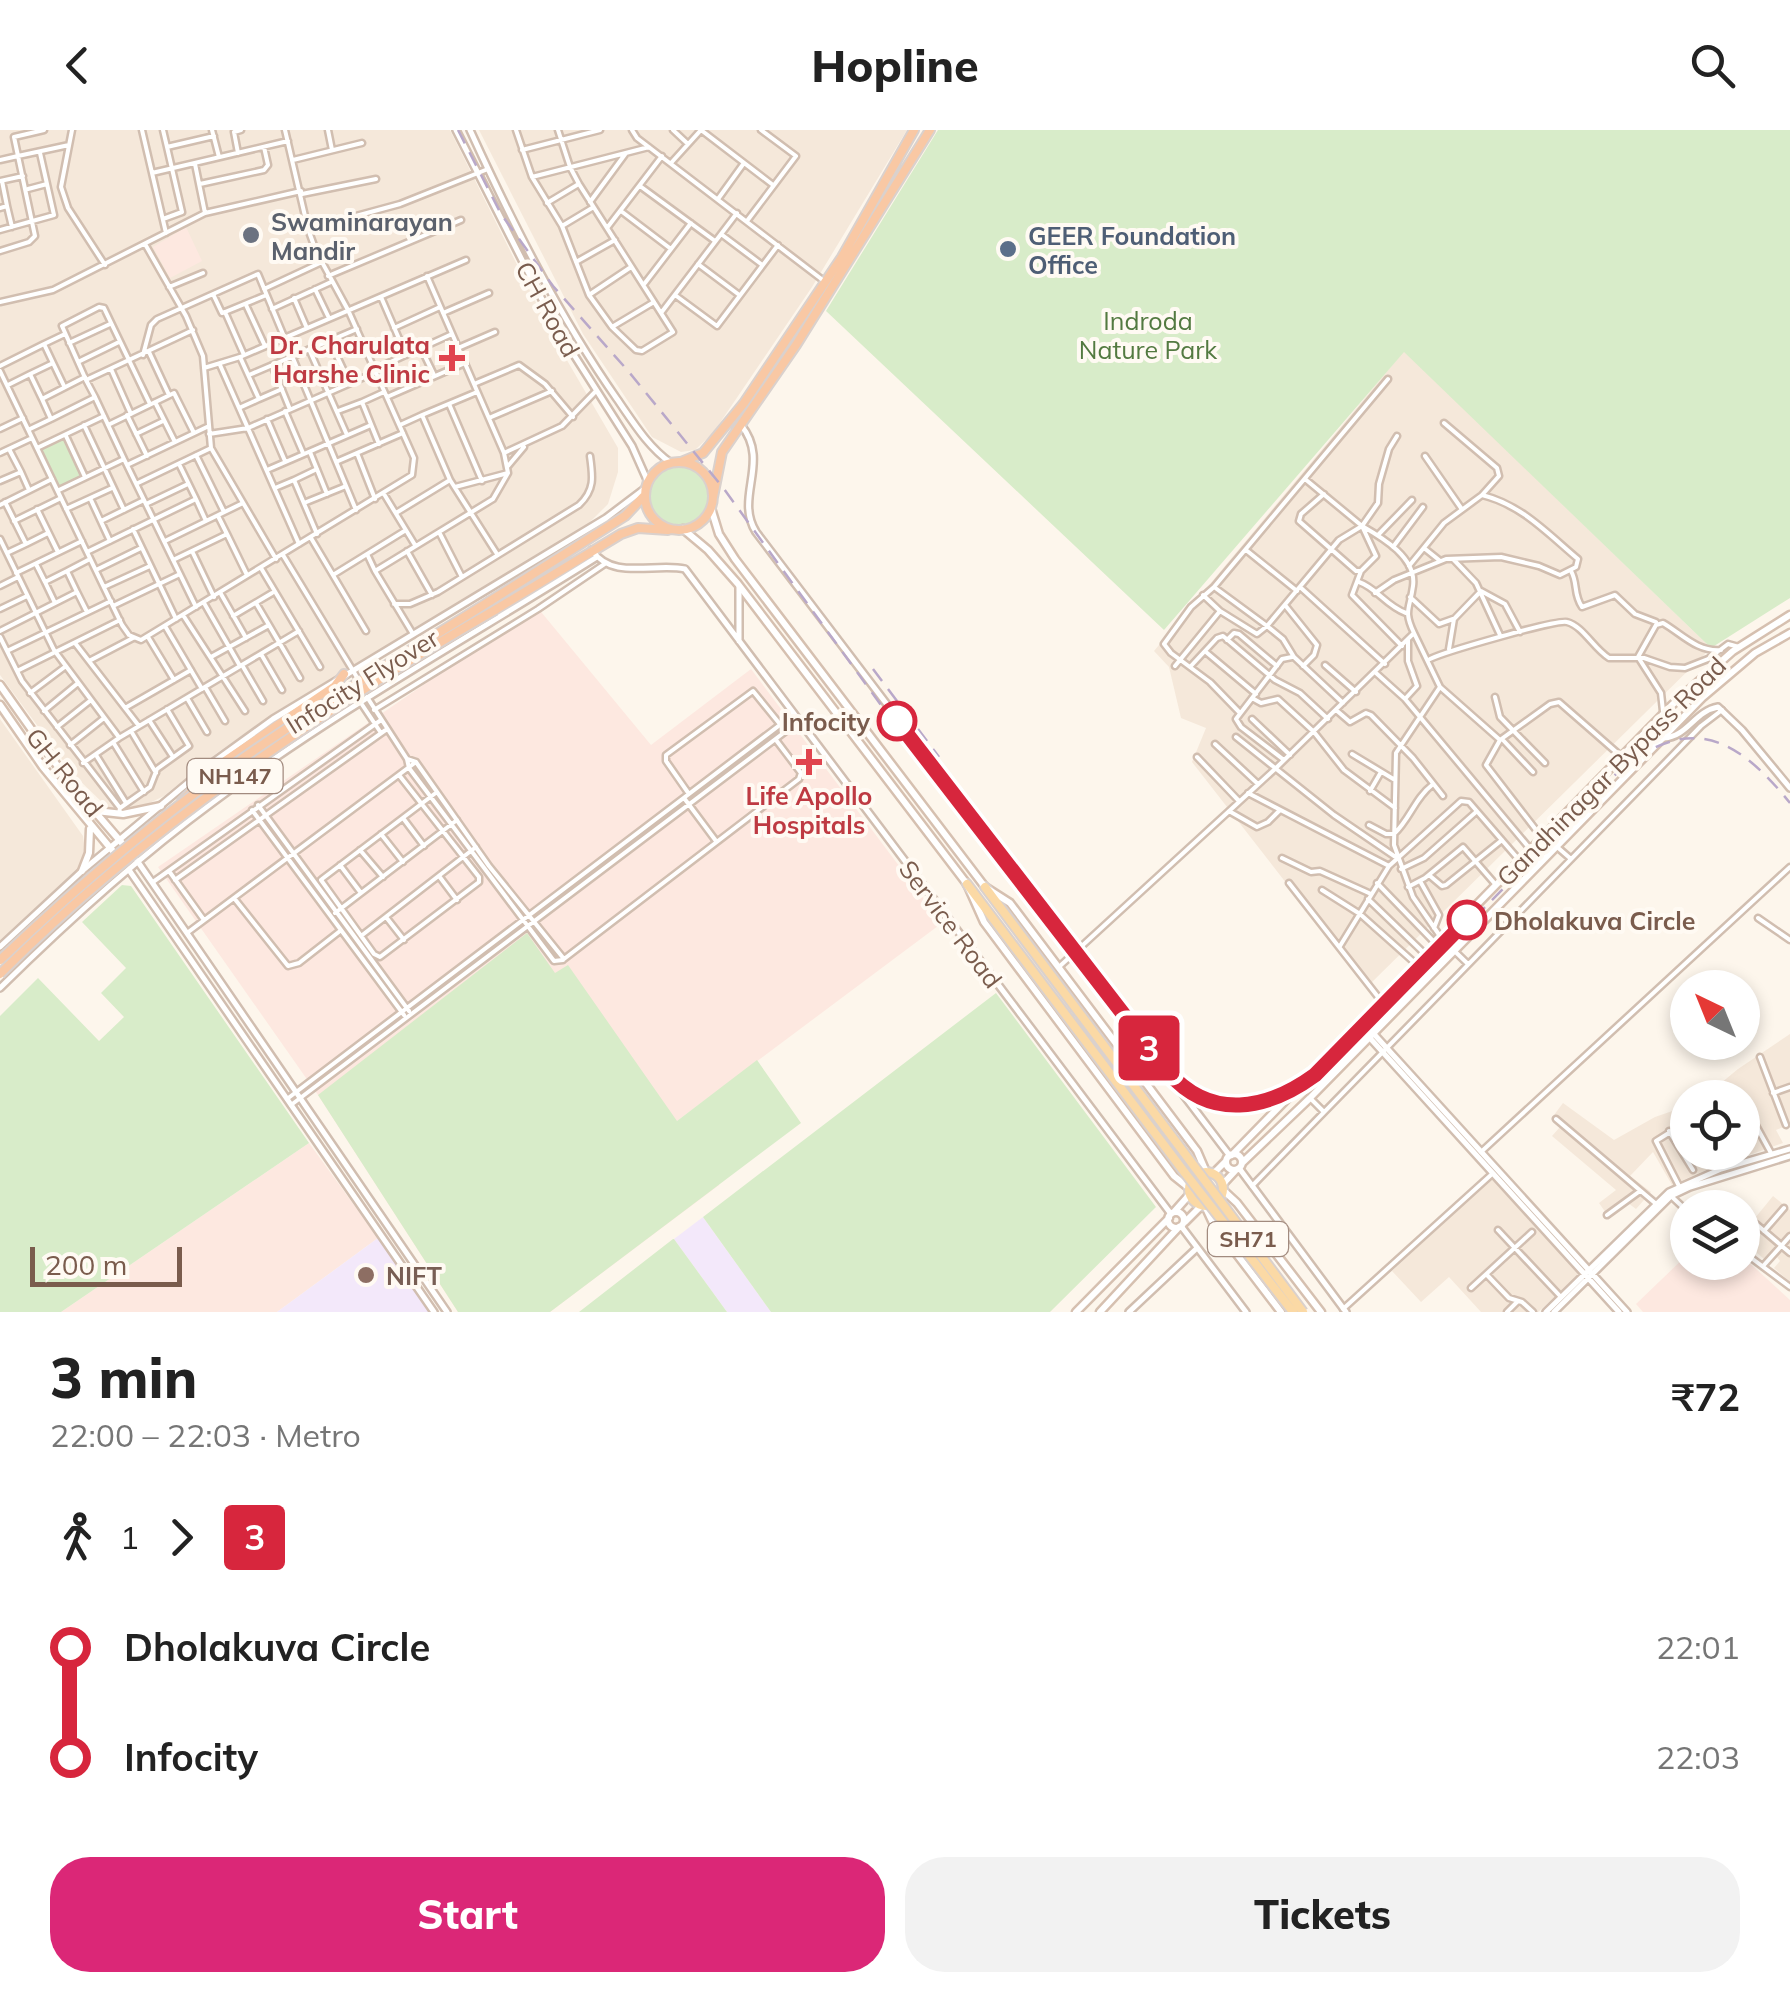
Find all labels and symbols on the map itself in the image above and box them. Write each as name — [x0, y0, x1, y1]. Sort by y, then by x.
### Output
place label: Swaminarayan Mandir — [271, 206, 453, 266]
place label: GEER Foundation Office — [1028, 220, 1236, 280]
marker: Swaminarayan Mandir — [240, 224, 262, 246]
marker: GEER Foundation Office — [997, 238, 1019, 260]
street label: CH Road — [509, 256, 587, 362]
park label: Indroda Nature Park — [1079, 305, 1218, 365]
place label: Dr. Charulata Harshe Clinic — [269, 329, 430, 389]
marker: Dr. Charulata Harshe Clinic — [439, 345, 465, 371]
street label: Infocity Flyover — [280, 622, 444, 740]
street label: Gandhinagar Bypass Road — [1490, 650, 1732, 892]
marker: Infocity — [878, 702, 916, 740]
place label: Infocity — [782, 706, 870, 737]
street label: GH Road — [20, 721, 110, 823]
marker: Life Apollo Hospitals — [796, 749, 822, 775]
road number: NH147 — [188, 759, 282, 793]
place label: Life Apollo Hospitals — [746, 780, 872, 840]
street label: Service Road — [893, 854, 1009, 994]
marker: Dholakuva Circle — [1448, 901, 1486, 939]
place label: Dholakuva Circle — [1494, 905, 1695, 936]
north arrow — [1670, 970, 1760, 1060]
line badge: 3 — [1116, 1016, 1182, 1080]
road number: SH71 — [1208, 1222, 1288, 1256]
scale bar — [30, 1242, 182, 1286]
place label: NIFT — [386, 1260, 442, 1291]
marker: NIFT — [355, 1264, 377, 1286]

